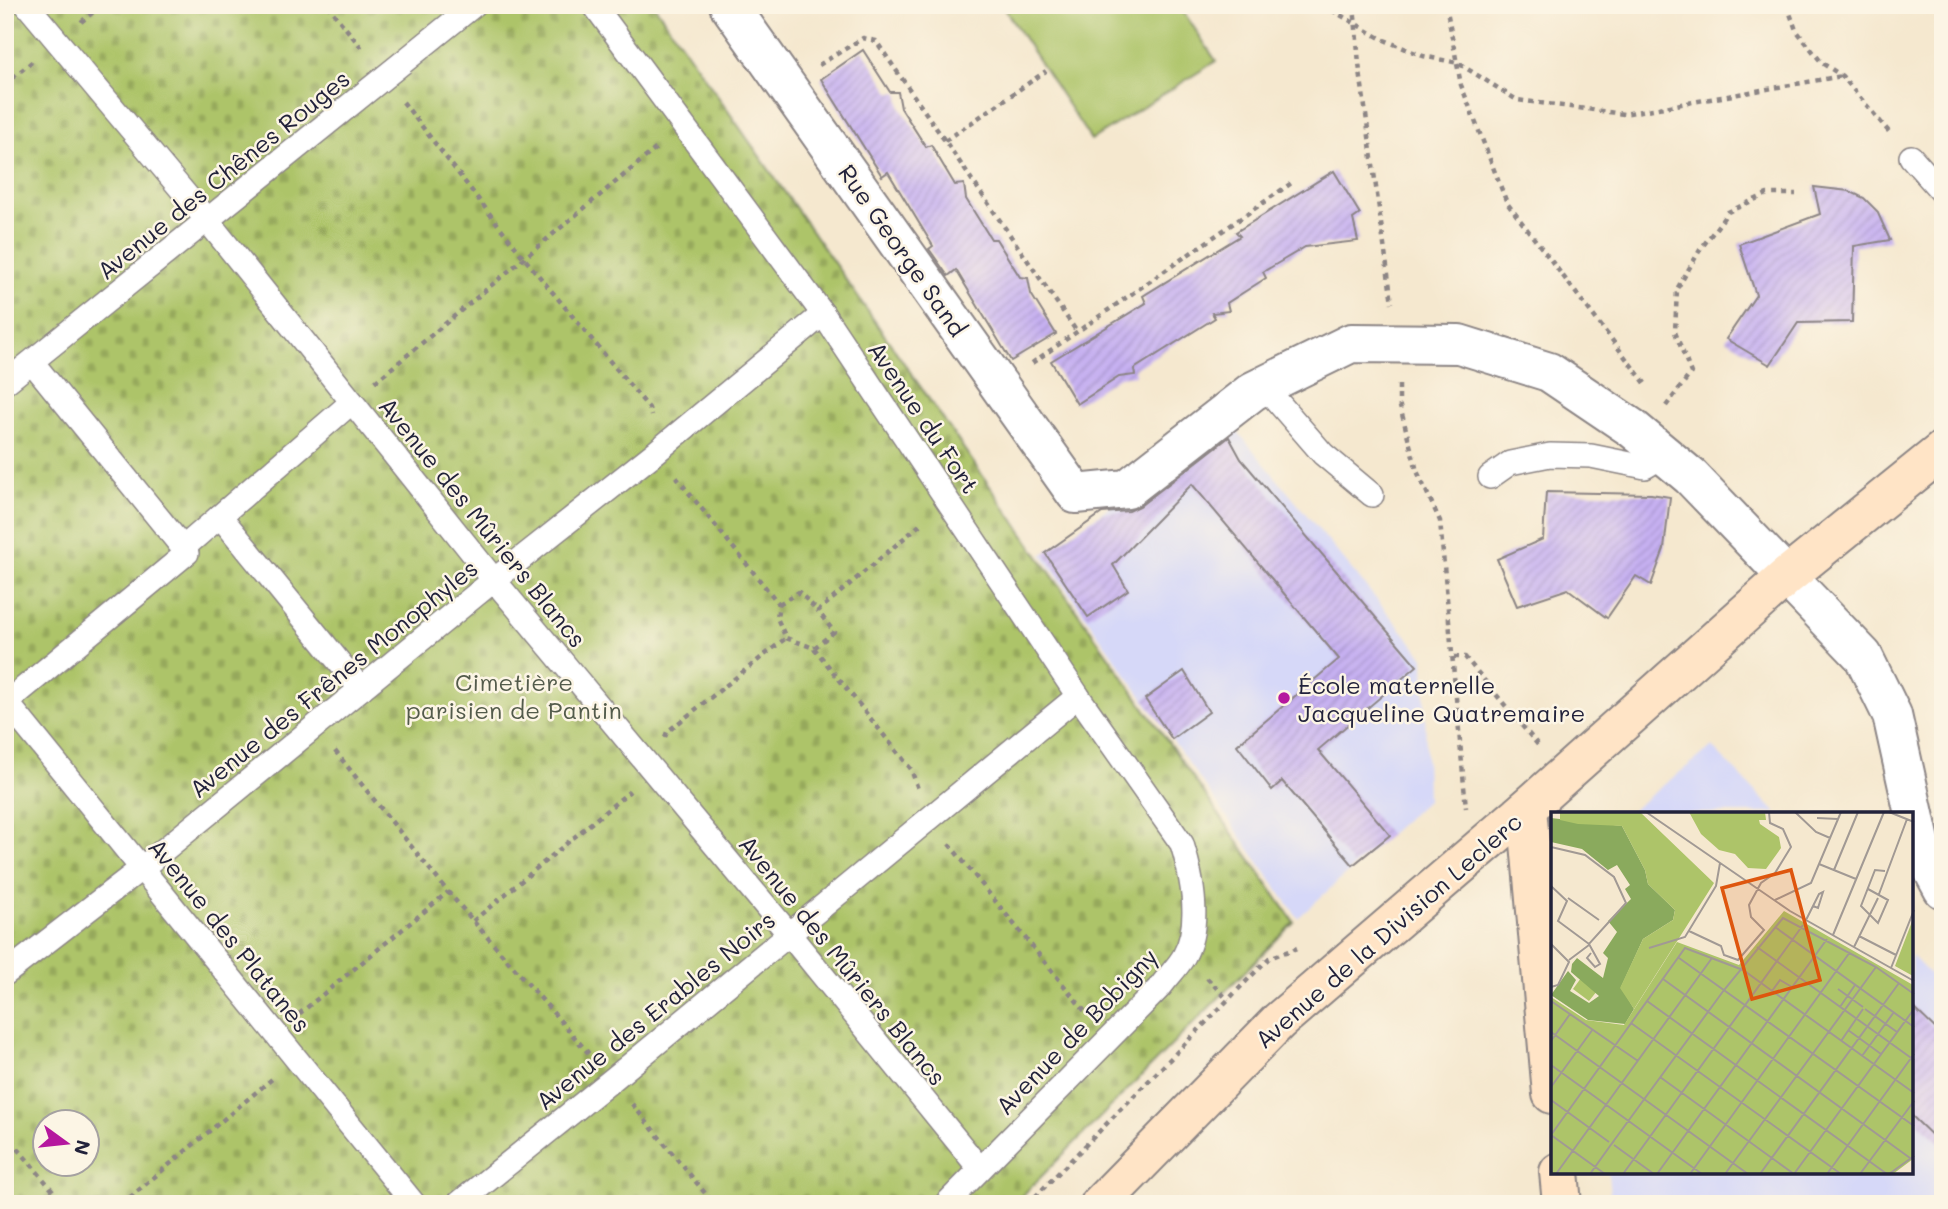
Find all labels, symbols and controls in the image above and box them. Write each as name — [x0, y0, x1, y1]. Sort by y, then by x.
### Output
street label: Avenue des Chênes Rouges — [90, 62, 356, 286]
street label: Rue George Sand — [832, 158, 974, 342]
street label: Avenue du Fort — [862, 335, 986, 499]
street label: Avenue des Mûriers Blancs — [372, 391, 594, 653]
street label: Avenue des Frênes Monophyles — [182, 552, 484, 804]
park label: Cimetière parisien de Pantin — [406, 666, 622, 725]
place label: École maternelle Jacqueline Quatremaire — [1298, 669, 1585, 728]
marker: École maternelle Jacqueline Quatremaire — [1276, 690, 1292, 706]
street label: Avenue de la Division Leclerc — [1248, 806, 1528, 1054]
inset map — [1551, 812, 1913, 1174]
street label: Avenue des Mûriers Blancs — [732, 829, 954, 1091]
street label: Avenue des Platanes — [142, 832, 318, 1038]
street label: Avenue des Erables Noirs — [529, 904, 781, 1116]
street label: Avenue de Bobigny — [988, 941, 1164, 1121]
north arrow — [32, 1108, 102, 1178]
text: N — [69, 1137, 97, 1158]

